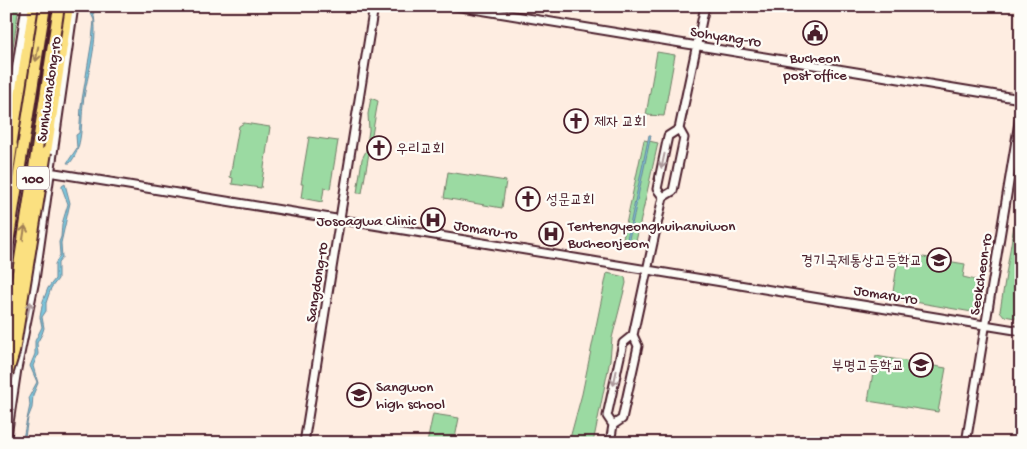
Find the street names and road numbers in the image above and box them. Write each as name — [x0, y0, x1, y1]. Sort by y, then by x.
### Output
street label: Sohyang-ro — [689, 23, 763, 53]
street label: Sunhwandong-ro — [34, 35, 66, 143]
road number: 100 — [17, 167, 49, 190]
street label: Jomaru-ro — [452, 217, 519, 245]
street label: Seokcheon-ro — [967, 232, 997, 317]
street label: Sangdong-ro — [303, 241, 333, 324]
street label: Jomaru-ro — [852, 282, 919, 310]

